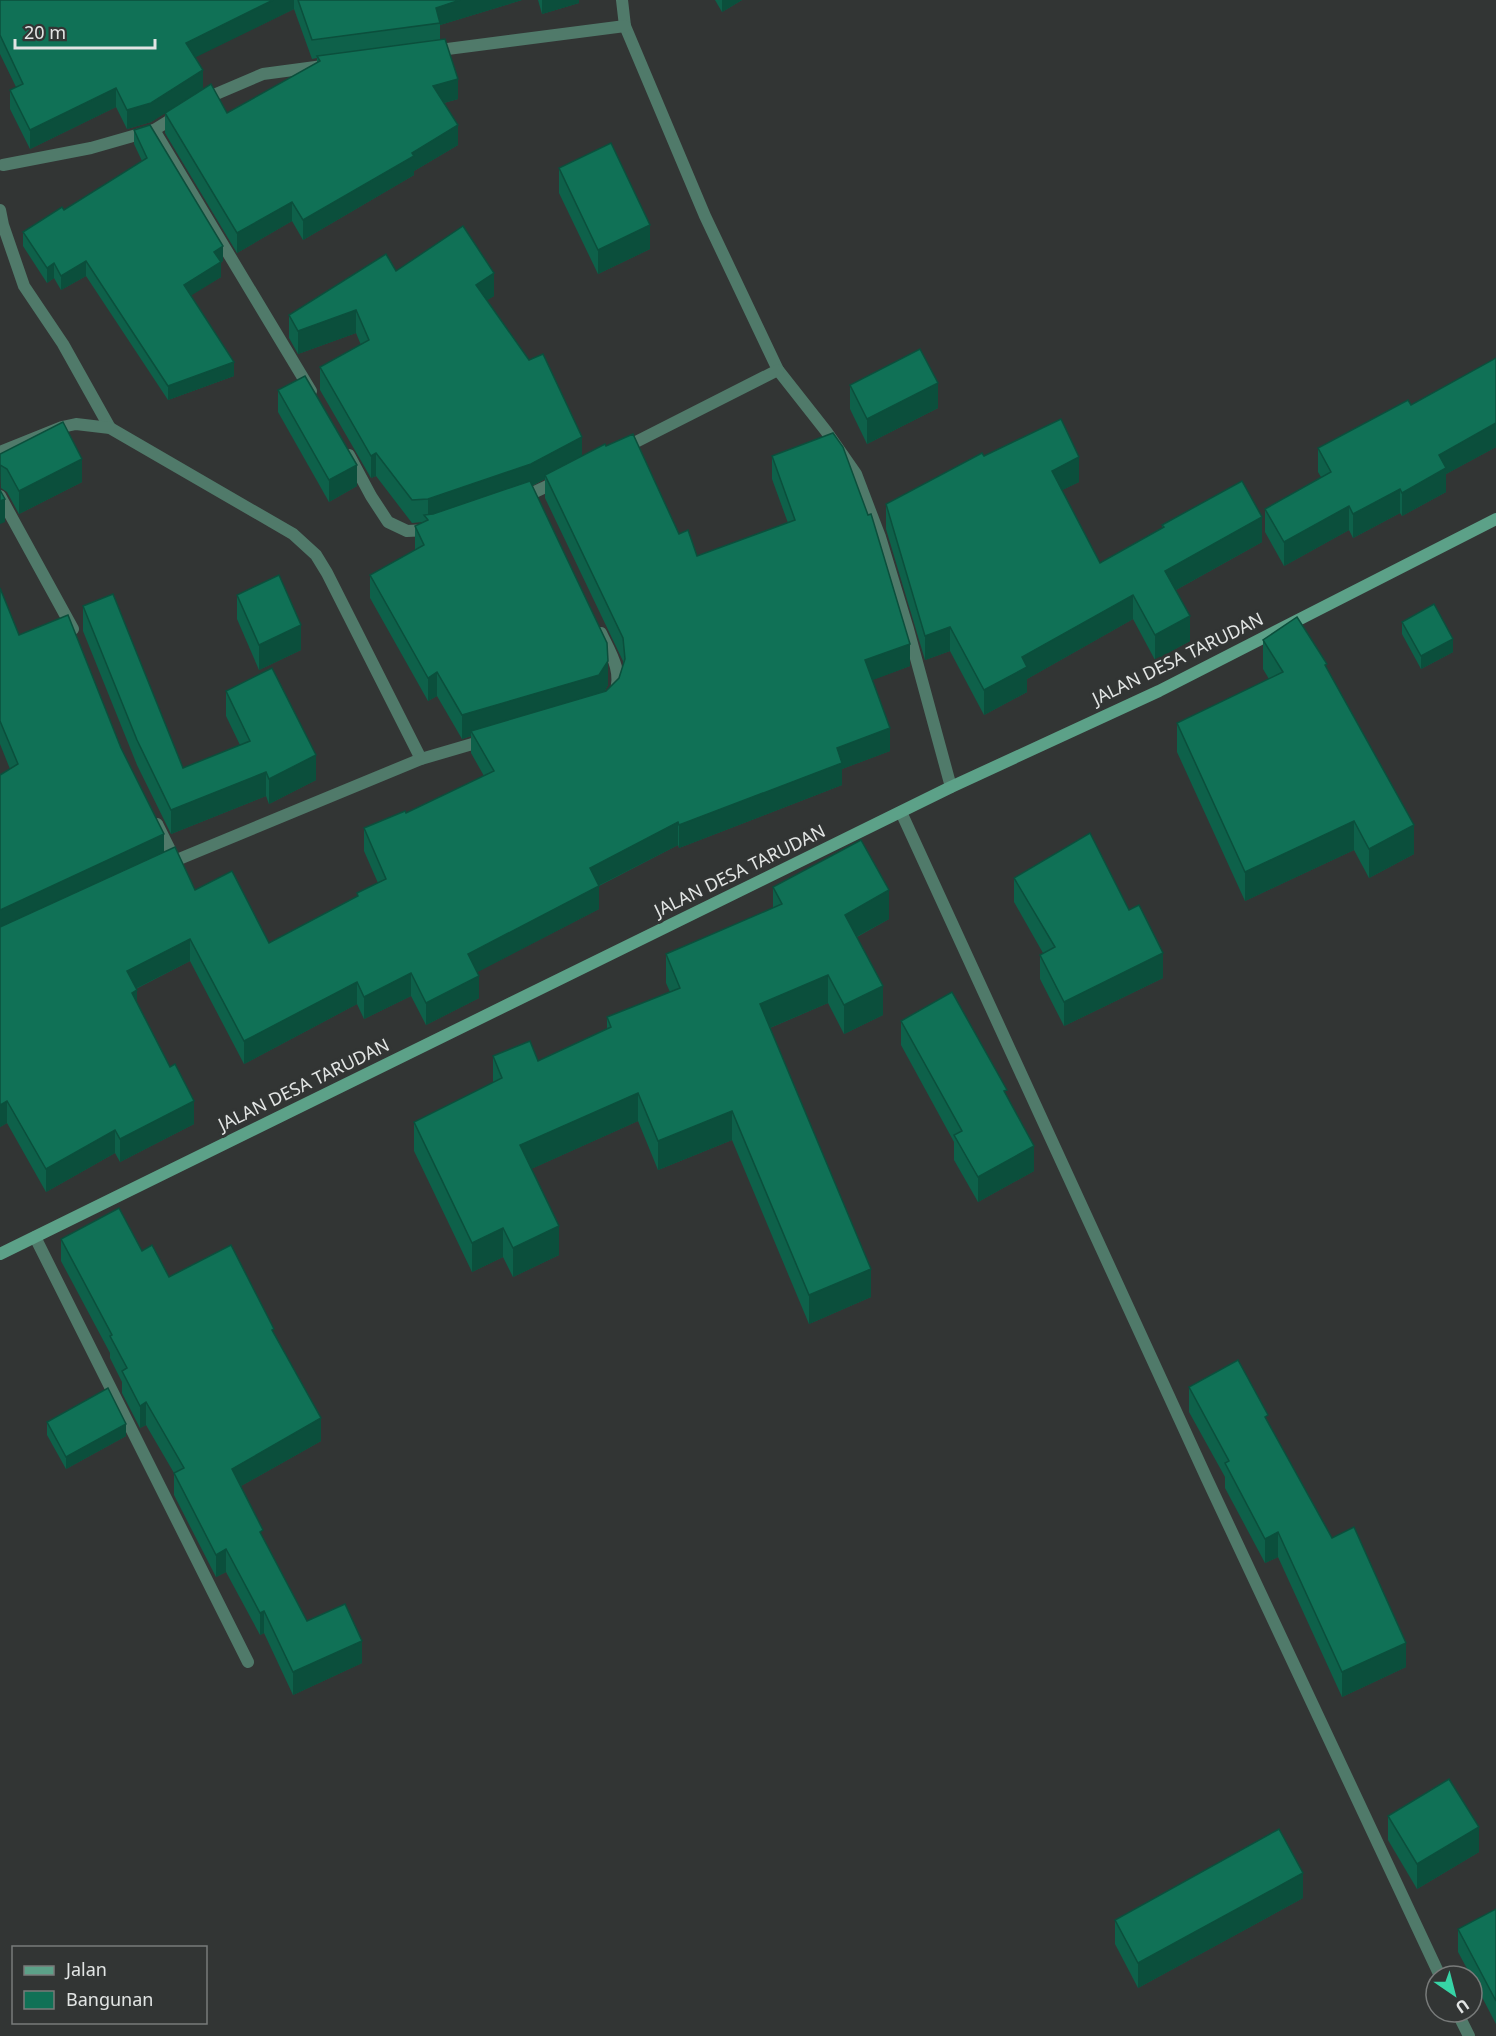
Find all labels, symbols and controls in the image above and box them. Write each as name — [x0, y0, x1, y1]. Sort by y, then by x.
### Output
scale bar — [15, 12, 154, 50]
text: 20 m — [24, 20, 66, 44]
street label: JALAN DESA TARUDAN — [1086, 606, 1267, 711]
street label: JALAN DESA TARUDAN — [648, 818, 829, 923]
street label: JALAN DESA TARUDAN — [212, 1032, 393, 1137]
legend — [12, 1946, 207, 2024]
text: Jalan — [64, 1957, 107, 1981]
north arrow — [1424, 1964, 1484, 2024]
text: Bangunan — [66, 1987, 153, 2011]
text: U — [1451, 1994, 1474, 2019]

